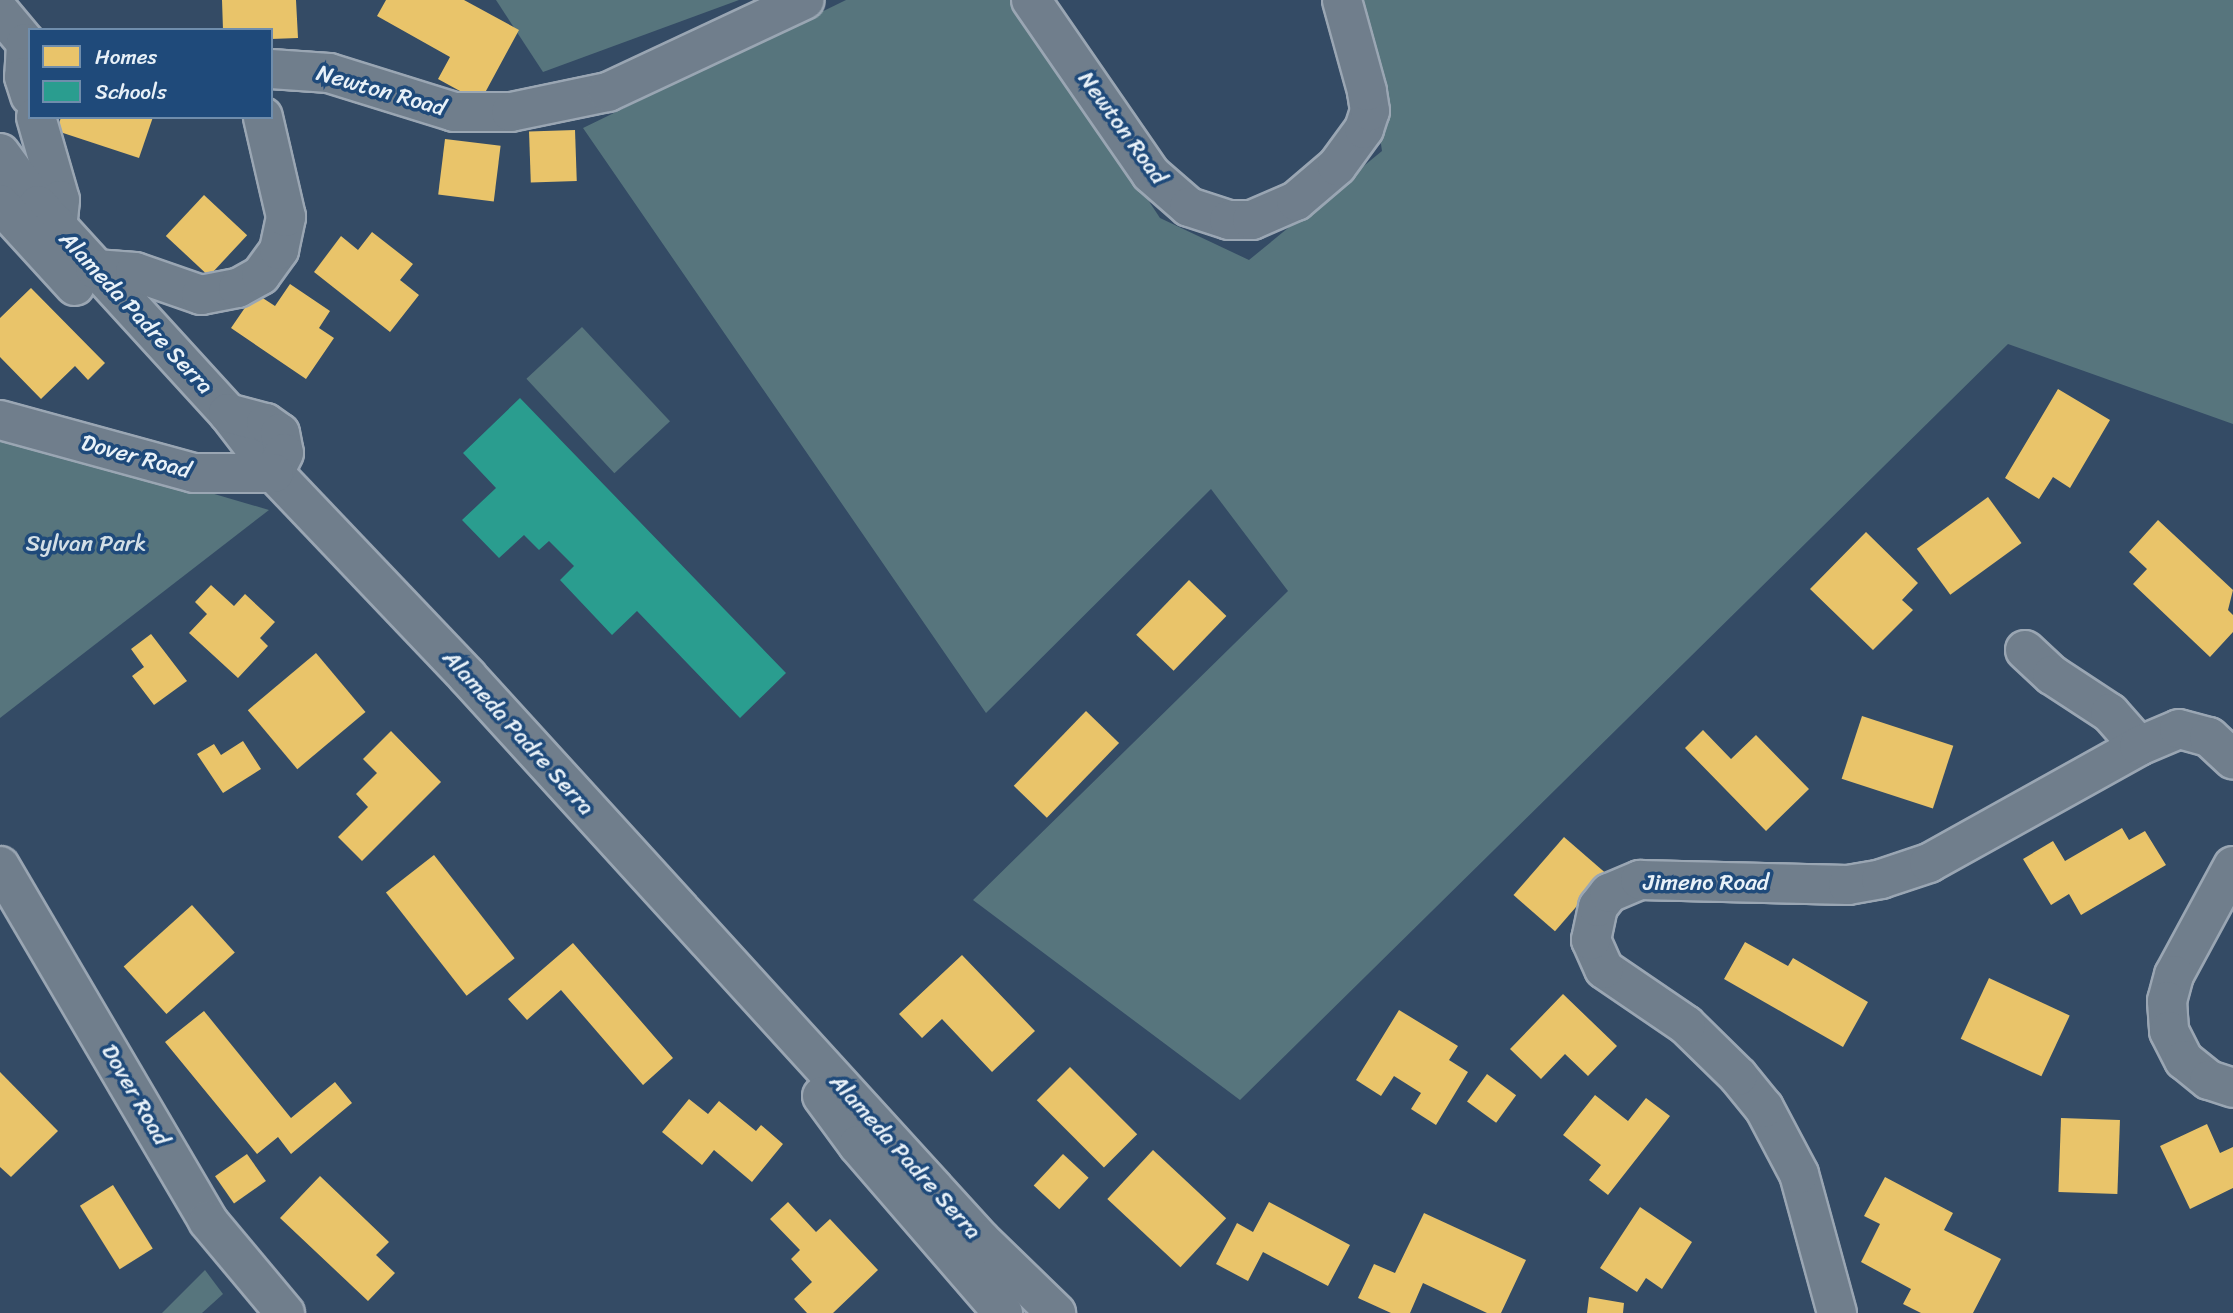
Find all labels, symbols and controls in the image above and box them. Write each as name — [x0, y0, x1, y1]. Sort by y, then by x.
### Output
legend — [28, 28, 273, 119]
text: Homes — [95, 38, 157, 76]
street label: Newton Road — [313, 59, 449, 123]
street label: Newton Road — [1072, 66, 1172, 190]
text: Schools — [95, 73, 167, 111]
street label: Alameda Padre Serra — [53, 225, 219, 401]
street label: Dover Road — [78, 429, 194, 485]
park label: Sylvan Park — [26, 530, 146, 558]
street label: Alameda Padre Serra — [436, 644, 600, 822]
street label: Jimeno Road — [1643, 869, 1769, 897]
street label: Dover Road — [95, 1039, 175, 1151]
street label: Alameda Padre Serra — [823, 1068, 987, 1246]

